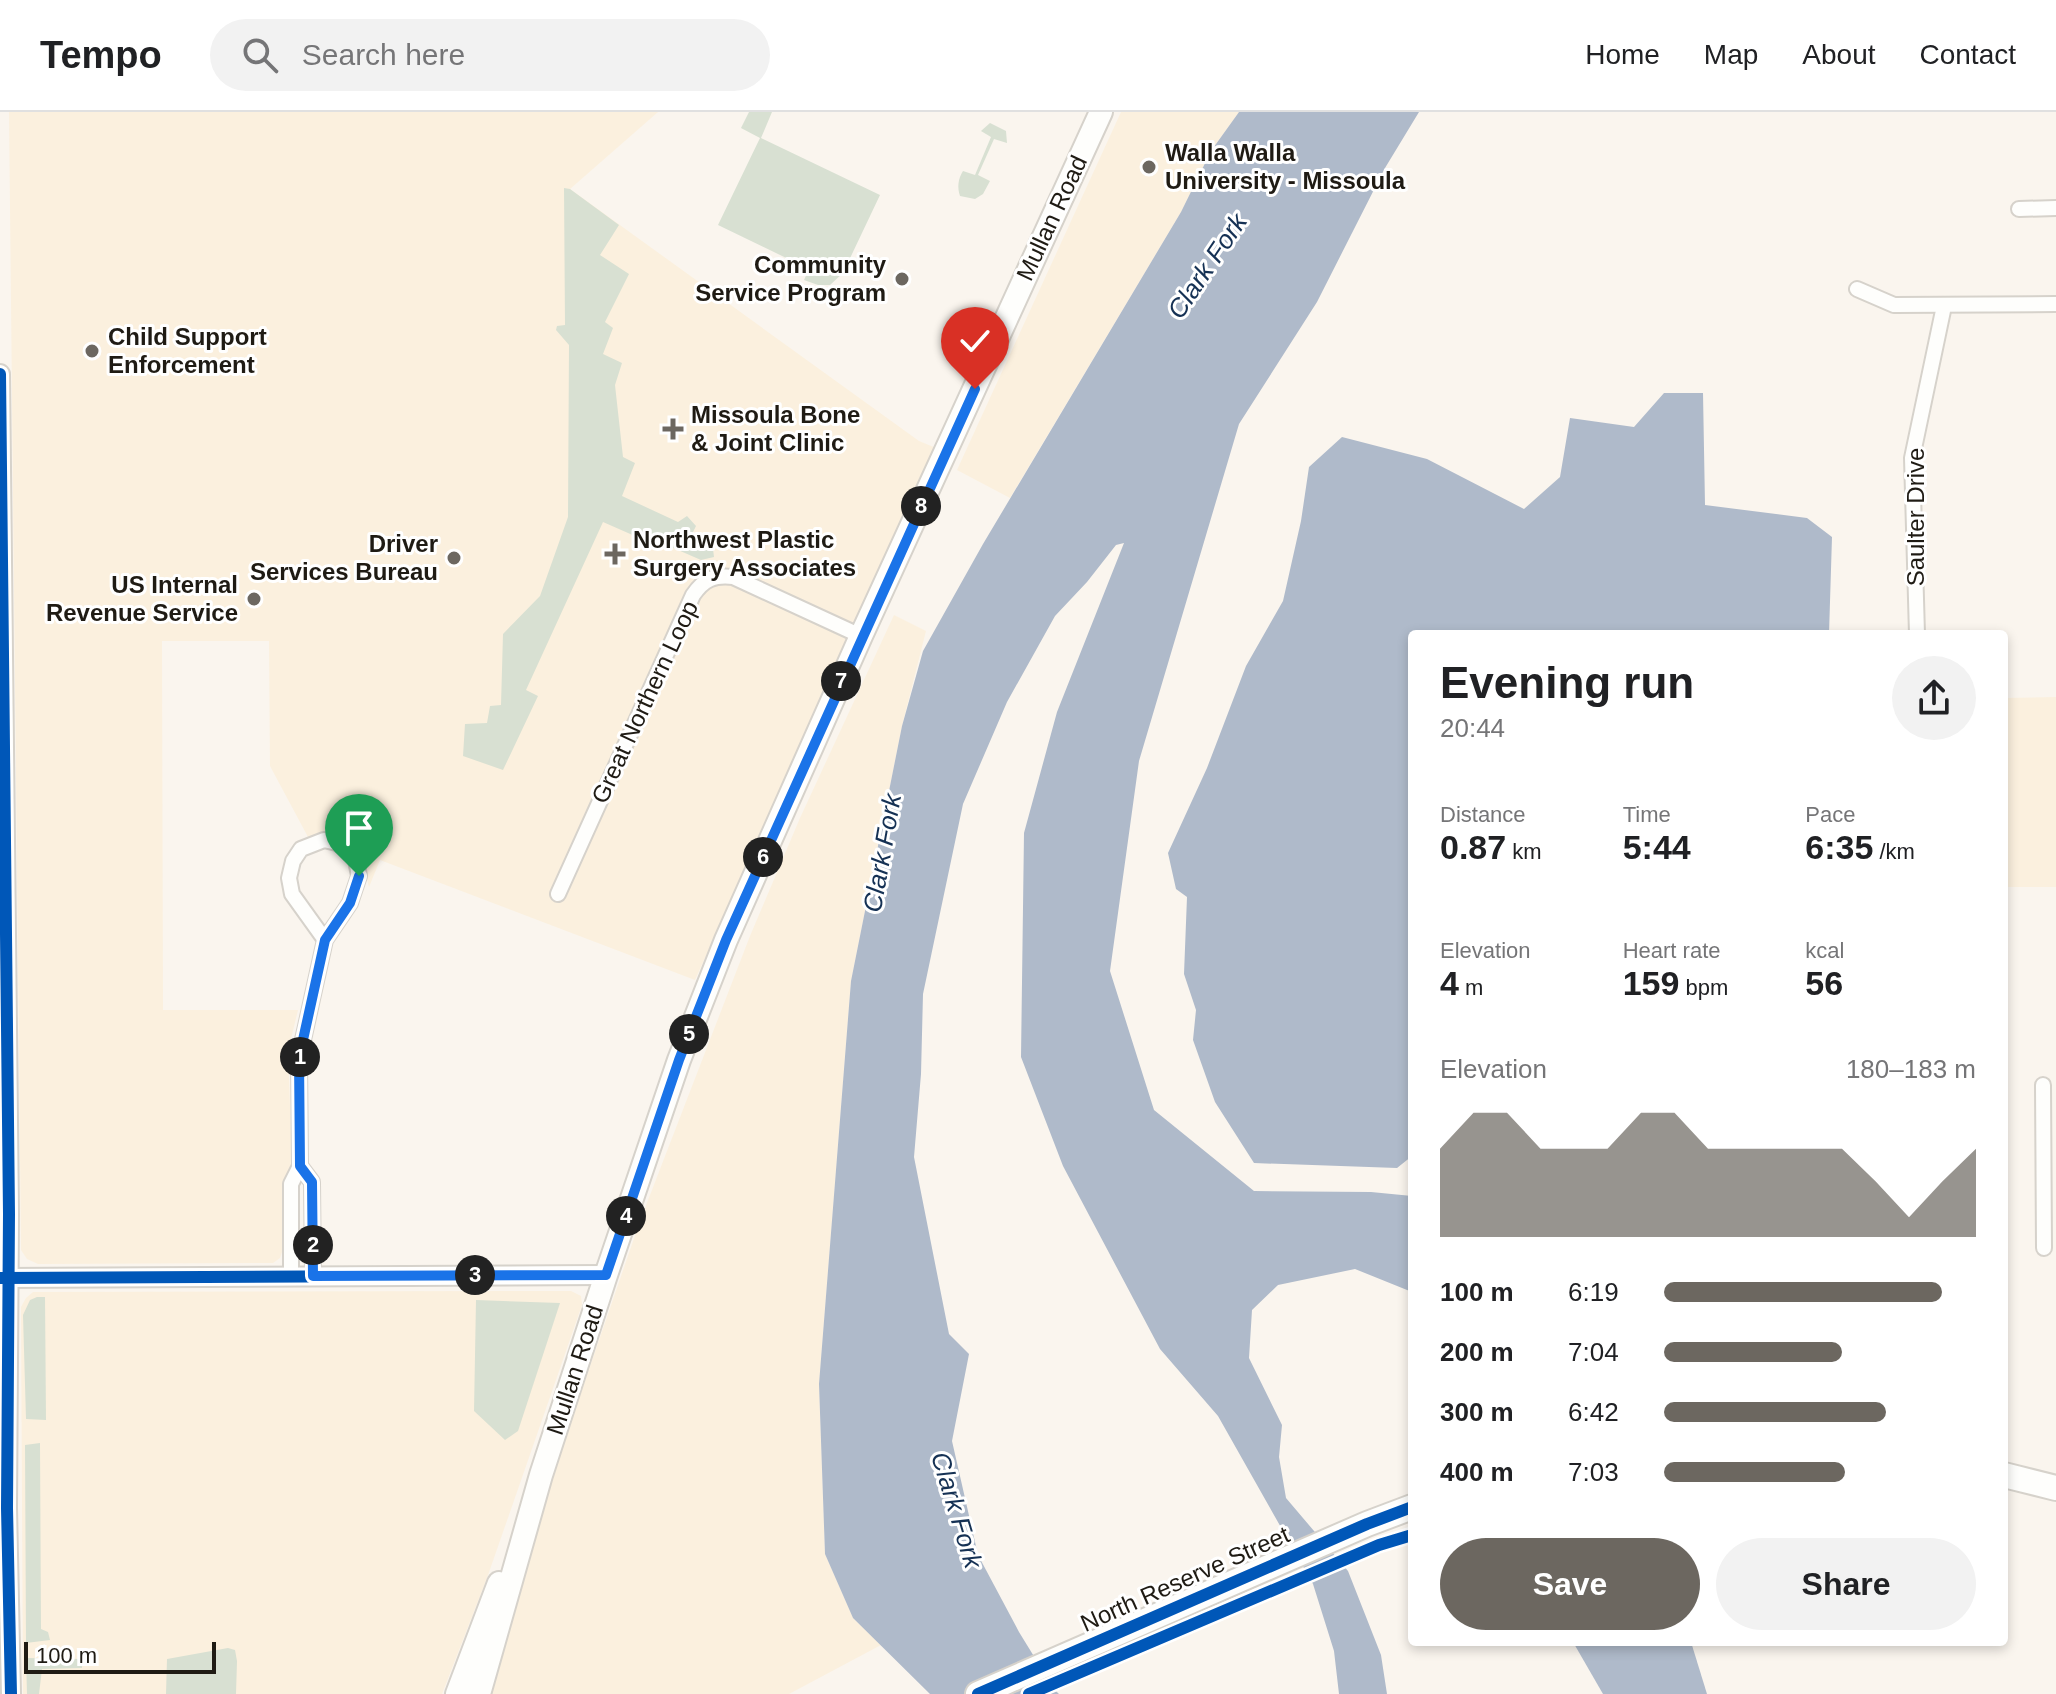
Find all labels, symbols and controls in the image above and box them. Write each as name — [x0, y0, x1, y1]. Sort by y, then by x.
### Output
search box — [210, 19, 770, 91]
icon: search — [238, 33, 282, 77]
text: Tempo — [40, 34, 162, 76]
text: Search here — [302, 38, 465, 71]
text: Home — [1585, 39, 1660, 70]
text: Map — [1704, 39, 1758, 70]
text: About — [1802, 39, 1876, 70]
text: Contact — [1920, 39, 2016, 70]
place label: Walla Walla University - Missoula — [1165, 139, 1406, 194]
street label: Mullan Road — [1011, 151, 1092, 285]
marker: Walla Walla University - Missoula — [1140, 158, 1158, 176]
water label: Clark Fork — [1161, 206, 1254, 324]
place label: Community Service Program — [695, 251, 887, 306]
marker: Community Service Program — [893, 270, 911, 288]
pin — [941, 307, 1009, 389]
icon: check — [953, 319, 997, 363]
place label: Child Support Enforcement — [108, 323, 267, 378]
marker: Child Support Enforcement — [83, 342, 101, 360]
place label: Missoula Bone & Joint Clinic — [691, 401, 860, 456]
marker: Missoula Bone & Joint Clinic — [662, 418, 684, 440]
street label: Saulter Drive — [1902, 448, 1929, 586]
pin: 8 — [901, 486, 941, 526]
text: 8 — [915, 493, 927, 518]
place label: Northwest Plastic Surgery Associates — [633, 526, 856, 581]
place label: Driver Services Bureau — [250, 530, 438, 585]
marker: Northwest Plastic Surgery Associates — [604, 543, 626, 565]
marker: Driver Services Bureau — [445, 549, 463, 567]
place label: US Internal Revenue Service — [46, 571, 238, 626]
marker: US Internal Revenue Service — [245, 590, 263, 608]
street label: Great Northern Loop — [586, 596, 703, 807]
button: share — [1892, 656, 1976, 740]
text: Evening run — [1440, 658, 1694, 707]
pin: 7 — [821, 661, 861, 701]
text: 7 — [835, 668, 847, 693]
text: 20:44 — [1440, 713, 1505, 743]
water label: Clark Fork — [857, 789, 908, 915]
pin — [325, 794, 393, 876]
text: Distance — [1440, 802, 1526, 827]
text: Time — [1623, 802, 1671, 827]
text: Pace — [1805, 802, 1855, 827]
icon: arrive — [337, 806, 381, 850]
text: 0.87 — [1440, 828, 1506, 866]
text: 5:44 — [1623, 828, 1691, 866]
text: 6:35 — [1805, 828, 1873, 866]
pin: 6 — [743, 837, 783, 877]
text: km — [1506, 839, 1542, 864]
text: /km — [1873, 839, 1915, 864]
text: 6 — [757, 844, 769, 869]
text: Elevation — [1440, 938, 1531, 963]
text: Heart rate — [1623, 938, 1720, 963]
text: kcal — [1805, 938, 1844, 963]
text: 4 — [1440, 964, 1459, 1002]
text: 159 — [1623, 964, 1679, 1002]
text: 56 — [1805, 964, 1843, 1002]
text: m — [1459, 975, 1483, 1000]
text: bpm — [1679, 975, 1728, 1000]
pin: 5 — [669, 1014, 709, 1054]
text: 5 — [683, 1021, 695, 1046]
pin: 1 — [280, 1037, 320, 1077]
text: 1 — [294, 1044, 306, 1069]
text: Elevation — [1440, 1054, 1547, 1084]
text: 180–183 m — [1846, 1054, 1976, 1084]
pin: 4 — [606, 1196, 646, 1236]
text: 4 — [620, 1203, 632, 1228]
pin: 2 — [293, 1225, 333, 1265]
text: 2 — [307, 1232, 319, 1257]
pin: 3 — [455, 1255, 495, 1295]
text: 3 — [469, 1262, 481, 1287]
text: 100 m — [1440, 1277, 1514, 1307]
text: 6:19 — [1568, 1277, 1619, 1307]
street label: Mullan Road — [541, 1302, 608, 1438]
text: 200 m — [1440, 1337, 1514, 1367]
text: 7:04 — [1568, 1337, 1619, 1367]
text: 300 m — [1440, 1397, 1514, 1427]
text: 6:42 — [1568, 1397, 1619, 1427]
water label: Clark Fork — [925, 1448, 989, 1574]
text: 400 m — [1440, 1457, 1514, 1487]
text: 7:03 — [1568, 1457, 1619, 1487]
street label: North Reserve Street — [1076, 1520, 1294, 1637]
button: Save — [1440, 1538, 1700, 1630]
button: Share — [1716, 1538, 1976, 1630]
scale bar — [24, 1638, 216, 1674]
text: 100 m — [36, 1643, 97, 1668]

